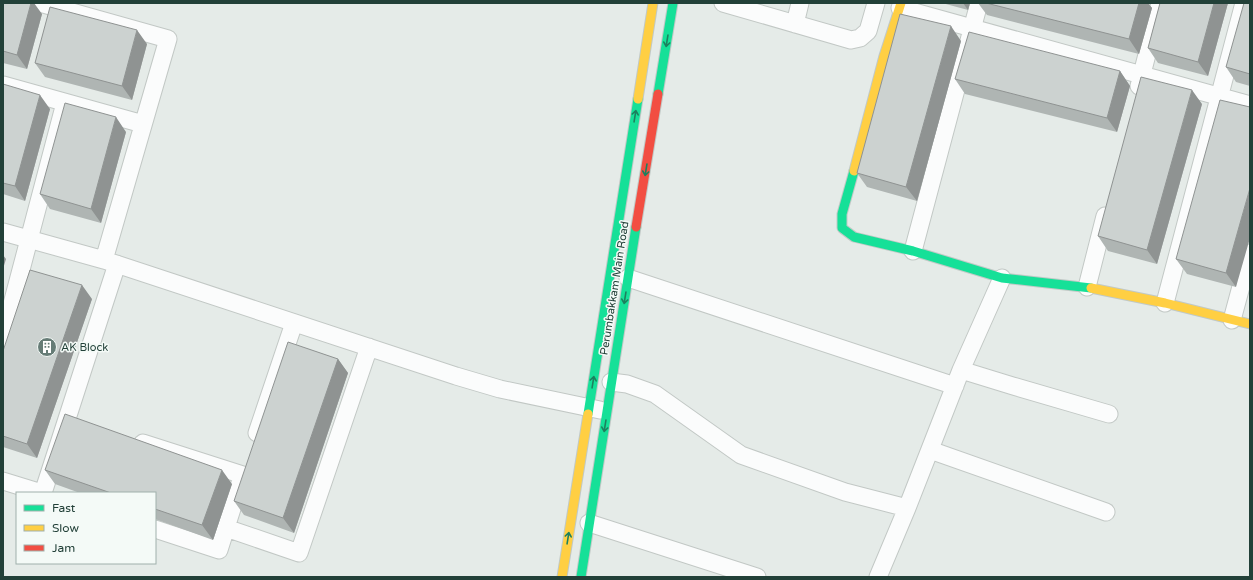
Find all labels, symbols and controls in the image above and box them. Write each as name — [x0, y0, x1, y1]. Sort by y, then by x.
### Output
one-way arrow — [663, 35, 671, 48]
one-way arrow — [631, 110, 639, 123]
one-way arrow — [642, 163, 650, 176]
street label: Perumbakkam Main Road — [597, 220, 632, 356]
one-way arrow — [621, 291, 629, 304]
building icon: AK Block — [36, 336, 58, 358]
place label: AK Block — [61, 341, 108, 354]
one-way arrow — [589, 376, 597, 389]
one-way arrow — [601, 420, 609, 433]
legend — [16, 492, 156, 564]
text: Fast — [52, 501, 76, 515]
text: Slow — [52, 521, 79, 535]
one-way arrow — [564, 532, 572, 545]
text: Jam — [52, 541, 75, 555]

